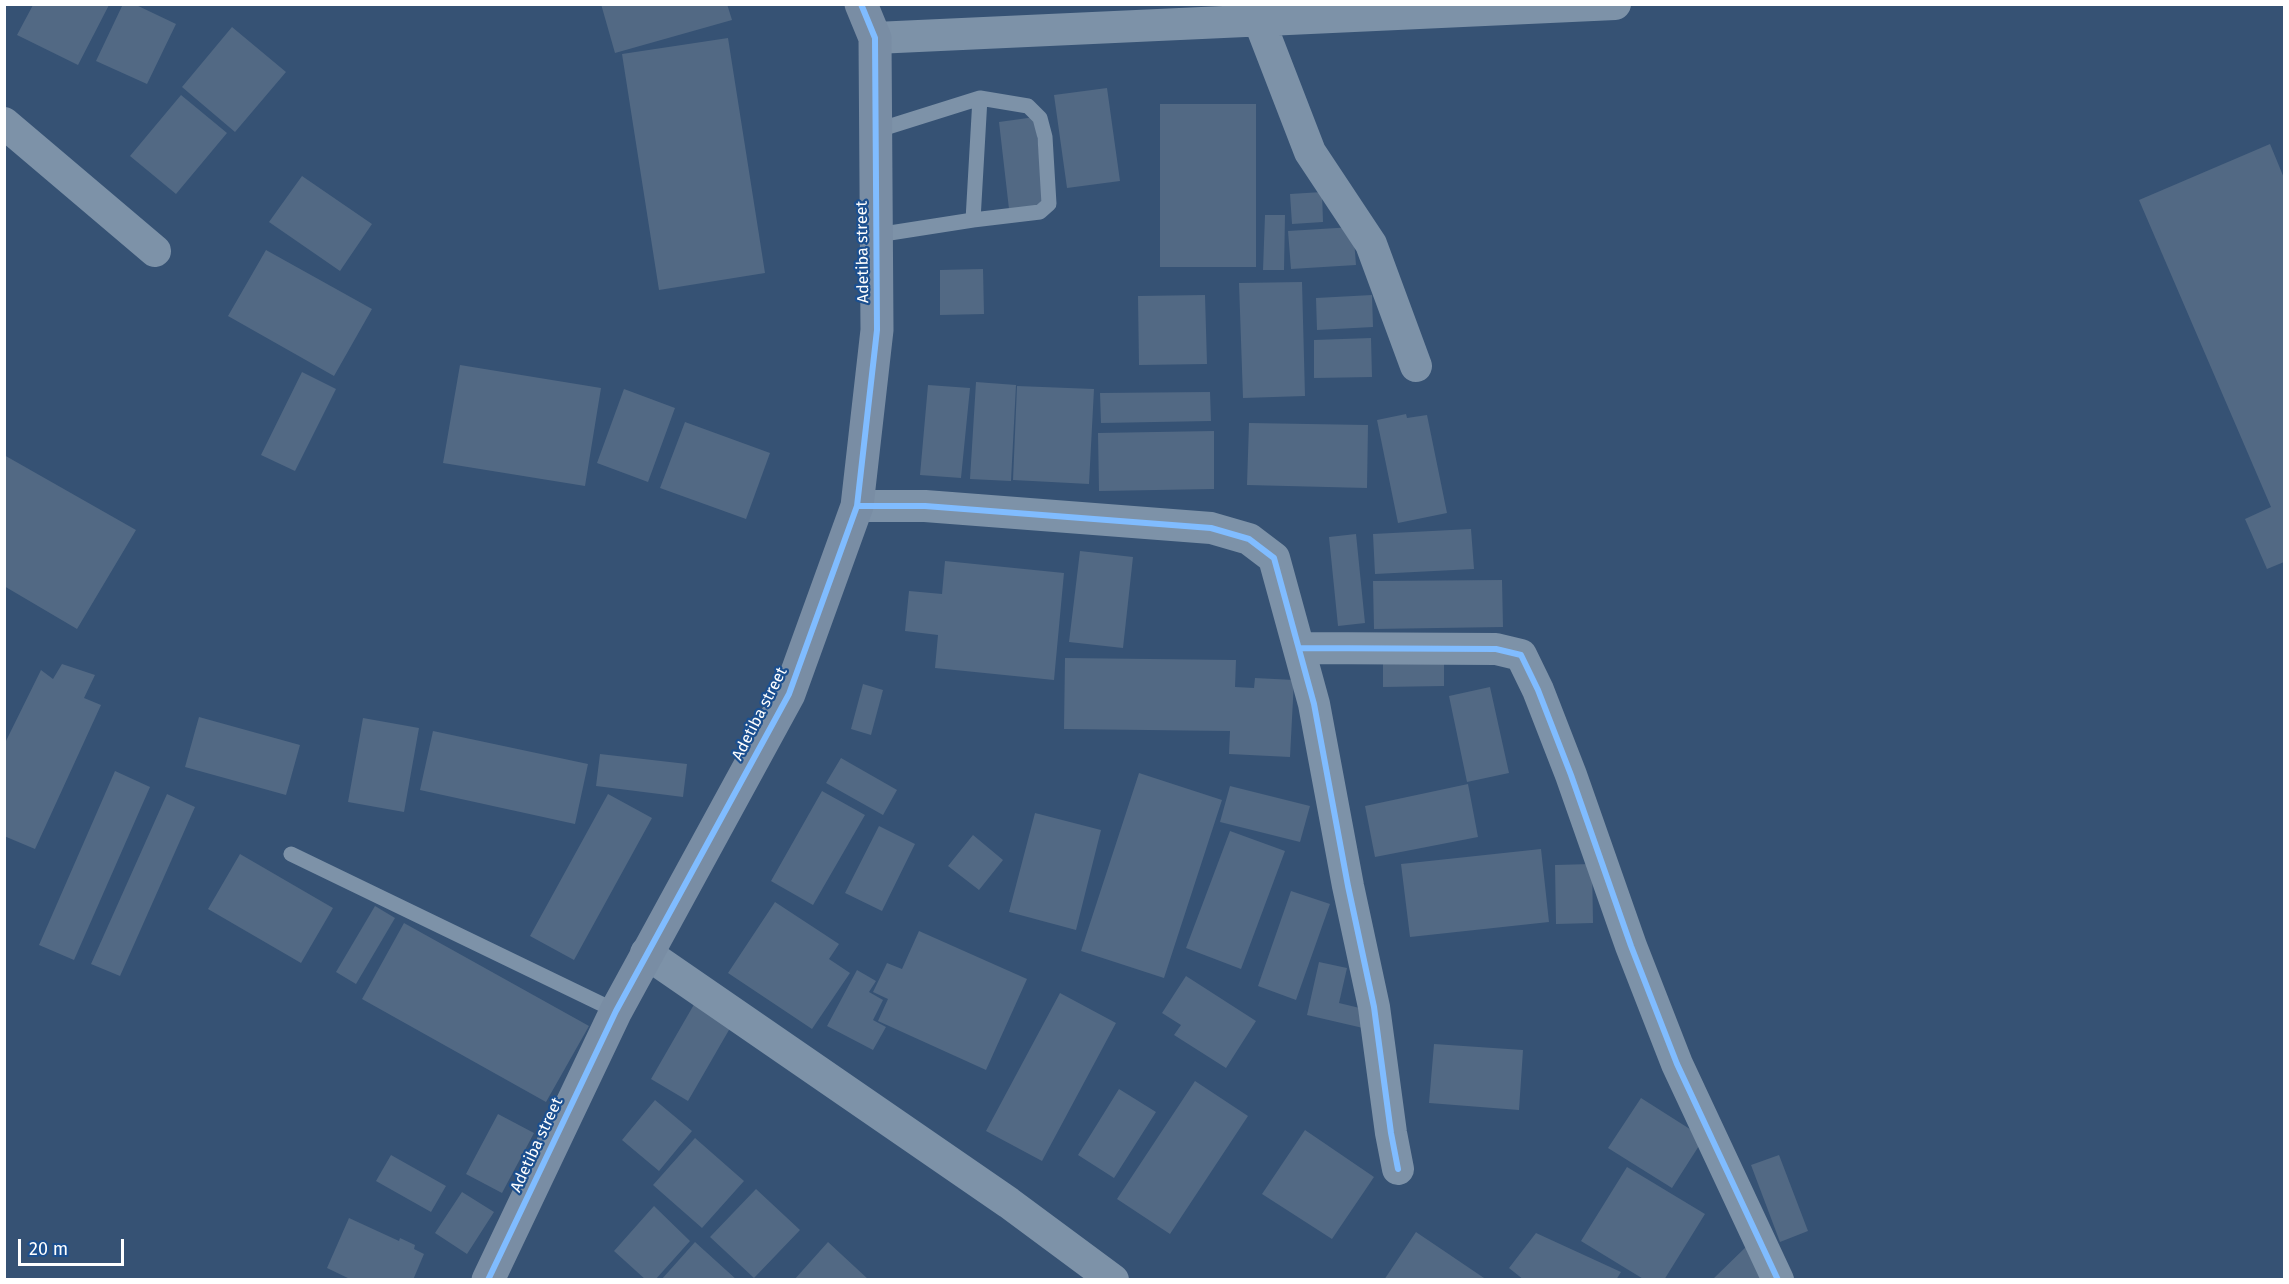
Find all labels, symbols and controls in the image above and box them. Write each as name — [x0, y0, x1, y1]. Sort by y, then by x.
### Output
street label: Adetiba street — [853, 201, 873, 303]
street label: Adetiba street — [728, 664, 792, 764]
street label: Adetiba street — [507, 1095, 567, 1195]
scale bar — [21, 1227, 128, 1265]
text: 20 m — [29, 1238, 68, 1260]

